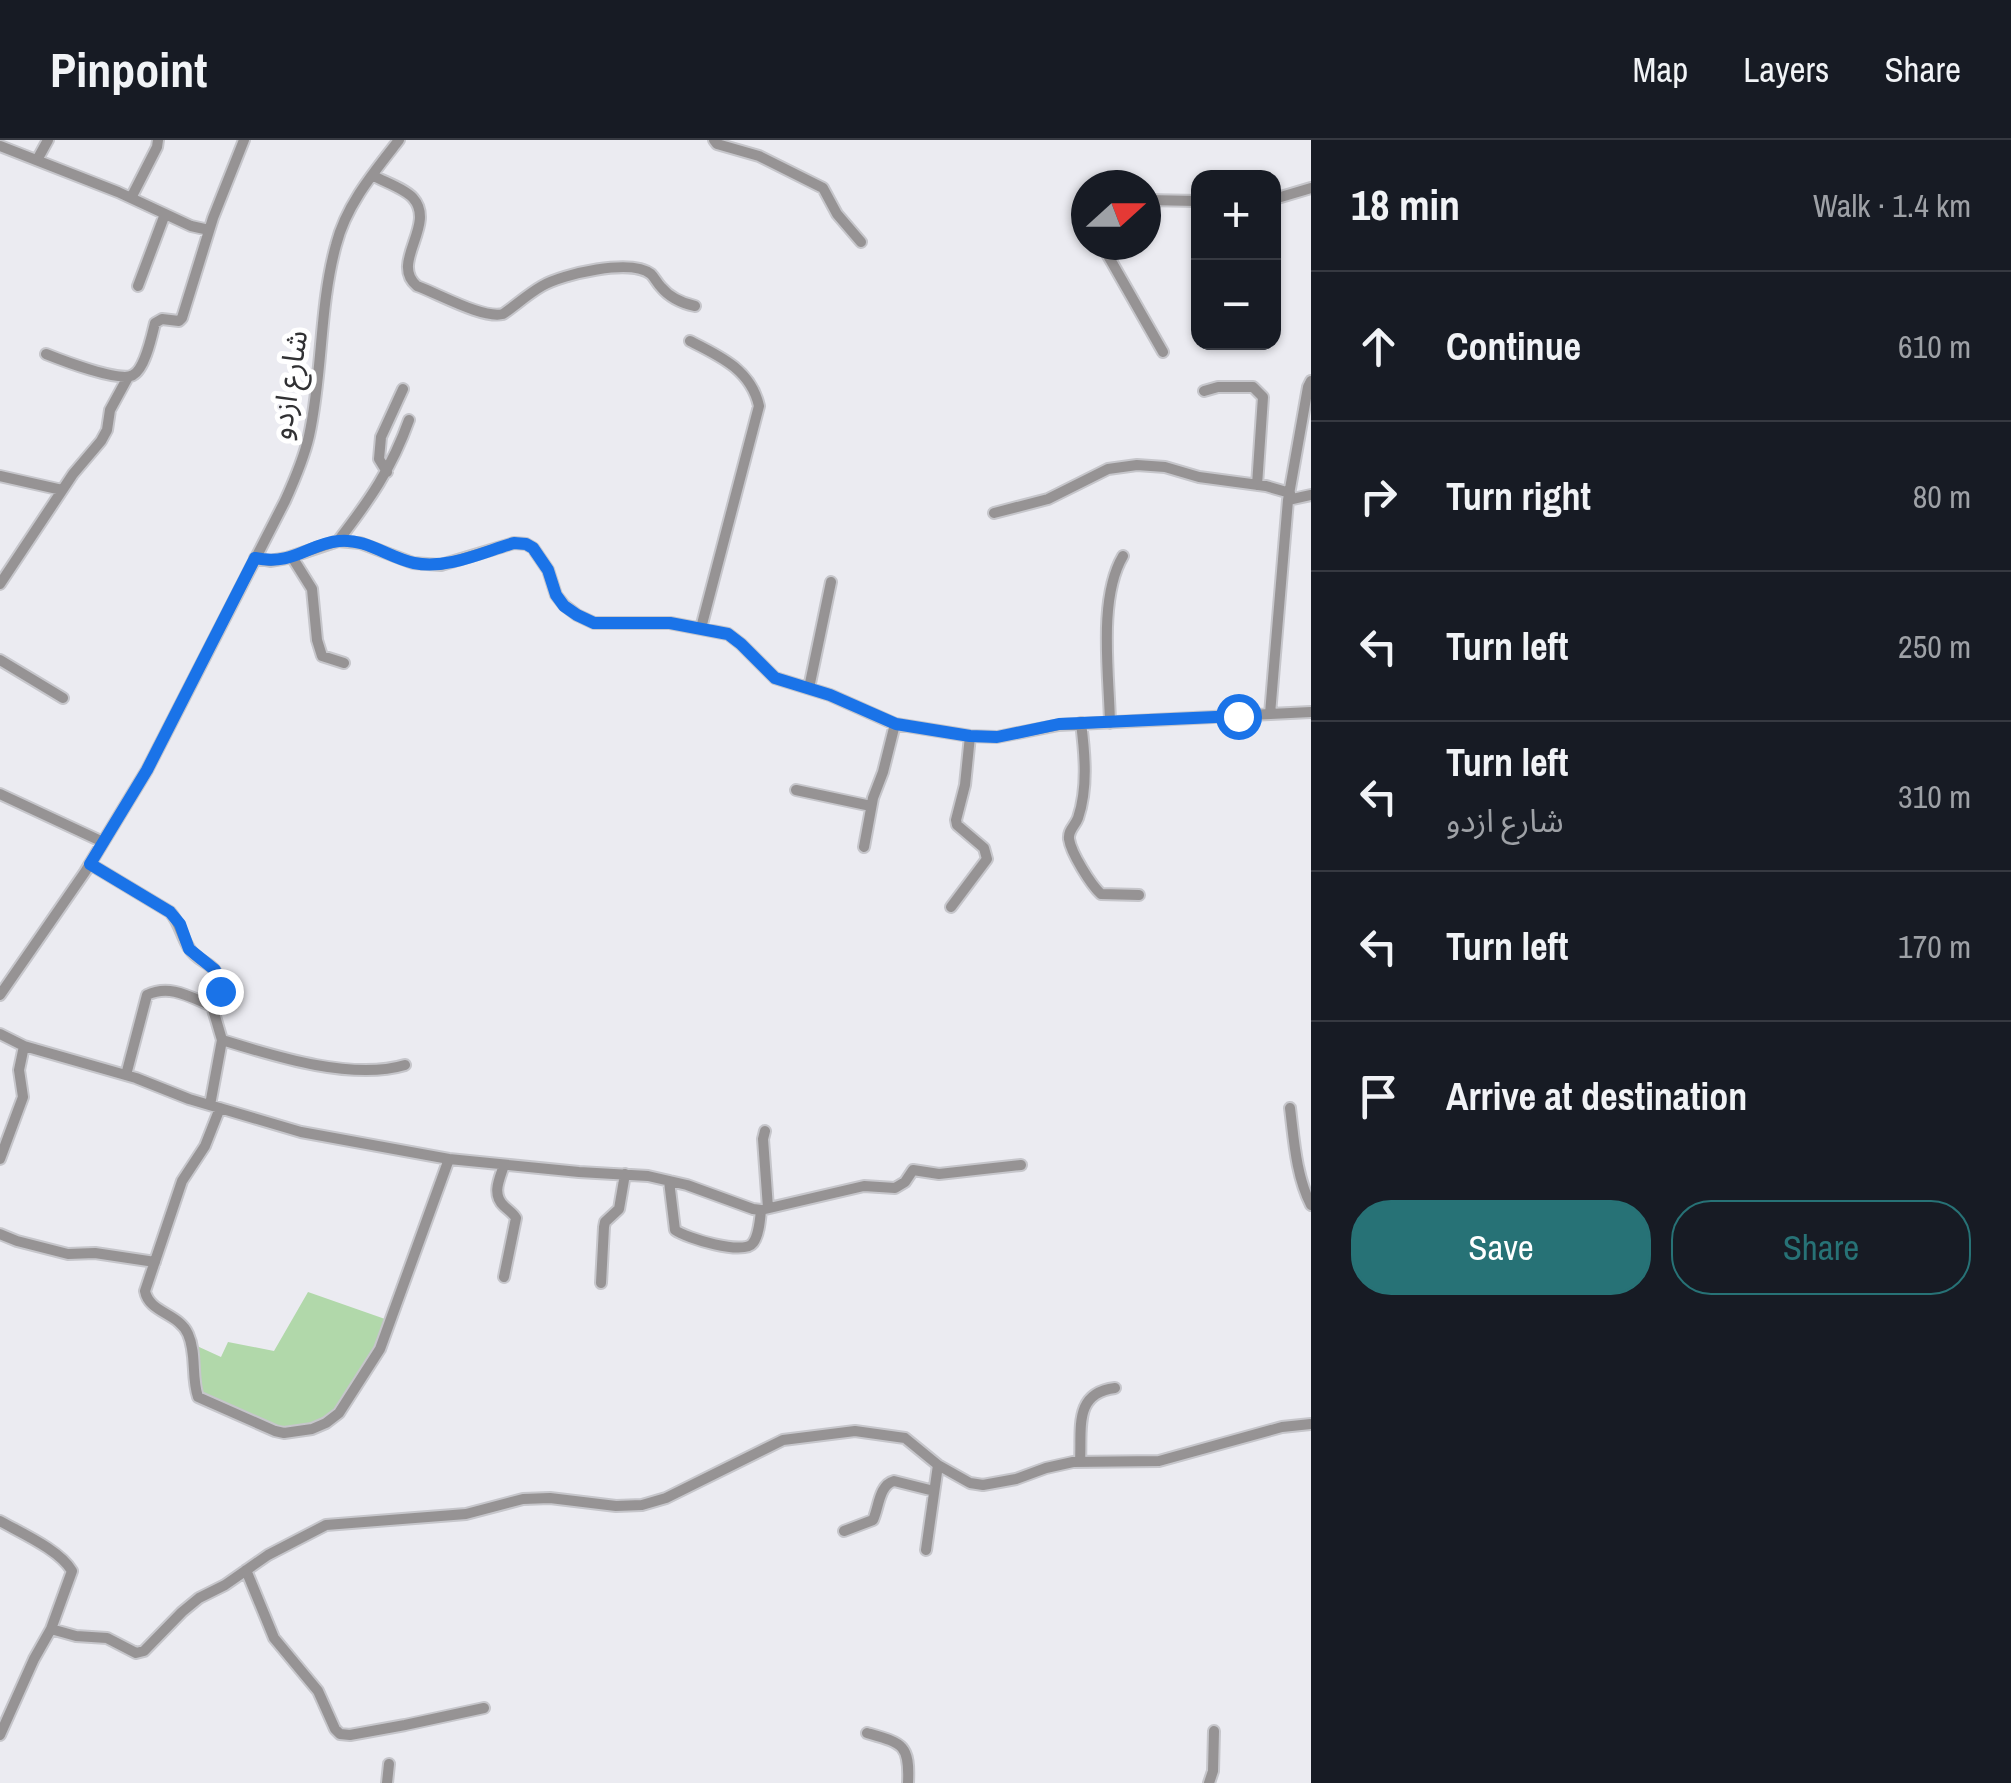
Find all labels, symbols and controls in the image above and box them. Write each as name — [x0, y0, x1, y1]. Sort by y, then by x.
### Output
text: Pinpoint — [50, 37, 207, 102]
text: Map — [1632, 46, 1688, 93]
text: Layers — [1743, 46, 1829, 93]
text: Share — [1884, 46, 1961, 93]
north arrow — [1071, 170, 1161, 260]
map controls — [1191, 170, 1281, 350]
button: + — [1191, 170, 1281, 260]
text: 18 min — [1351, 177, 1460, 233]
text: Walk · 1.4 km — [1813, 184, 1971, 227]
button: − — [1191, 260, 1281, 350]
icon: ahead — [1351, 319, 1406, 374]
text: Continue — [1446, 321, 1581, 372]
text: 610 m — [1898, 325, 1971, 368]
street label: شارع ازدو — [260, 327, 319, 443]
icon: right — [1351, 469, 1406, 524]
text: Turn right — [1446, 471, 1591, 522]
text: 80 m — [1913, 475, 1971, 518]
icon: left — [1351, 619, 1406, 674]
text: Turn left — [1446, 621, 1568, 672]
text: 250 m — [1898, 625, 1971, 668]
route start — [1216, 694, 1262, 740]
text: Turn left — [1446, 737, 1568, 788]
icon: left — [1351, 769, 1406, 824]
text: 310 m — [1898, 775, 1971, 818]
text: شارع ازدو — [1446, 799, 1564, 842]
icon: left — [1351, 919, 1406, 974]
text: Turn left — [1446, 921, 1568, 972]
text: 170 m — [1898, 925, 1971, 968]
route end — [198, 969, 244, 1015]
icon: arrive — [1351, 1069, 1406, 1124]
text: Arrive at destination — [1446, 1071, 1747, 1122]
button: Save — [1351, 1200, 1651, 1295]
button: Share — [1671, 1200, 1971, 1295]

